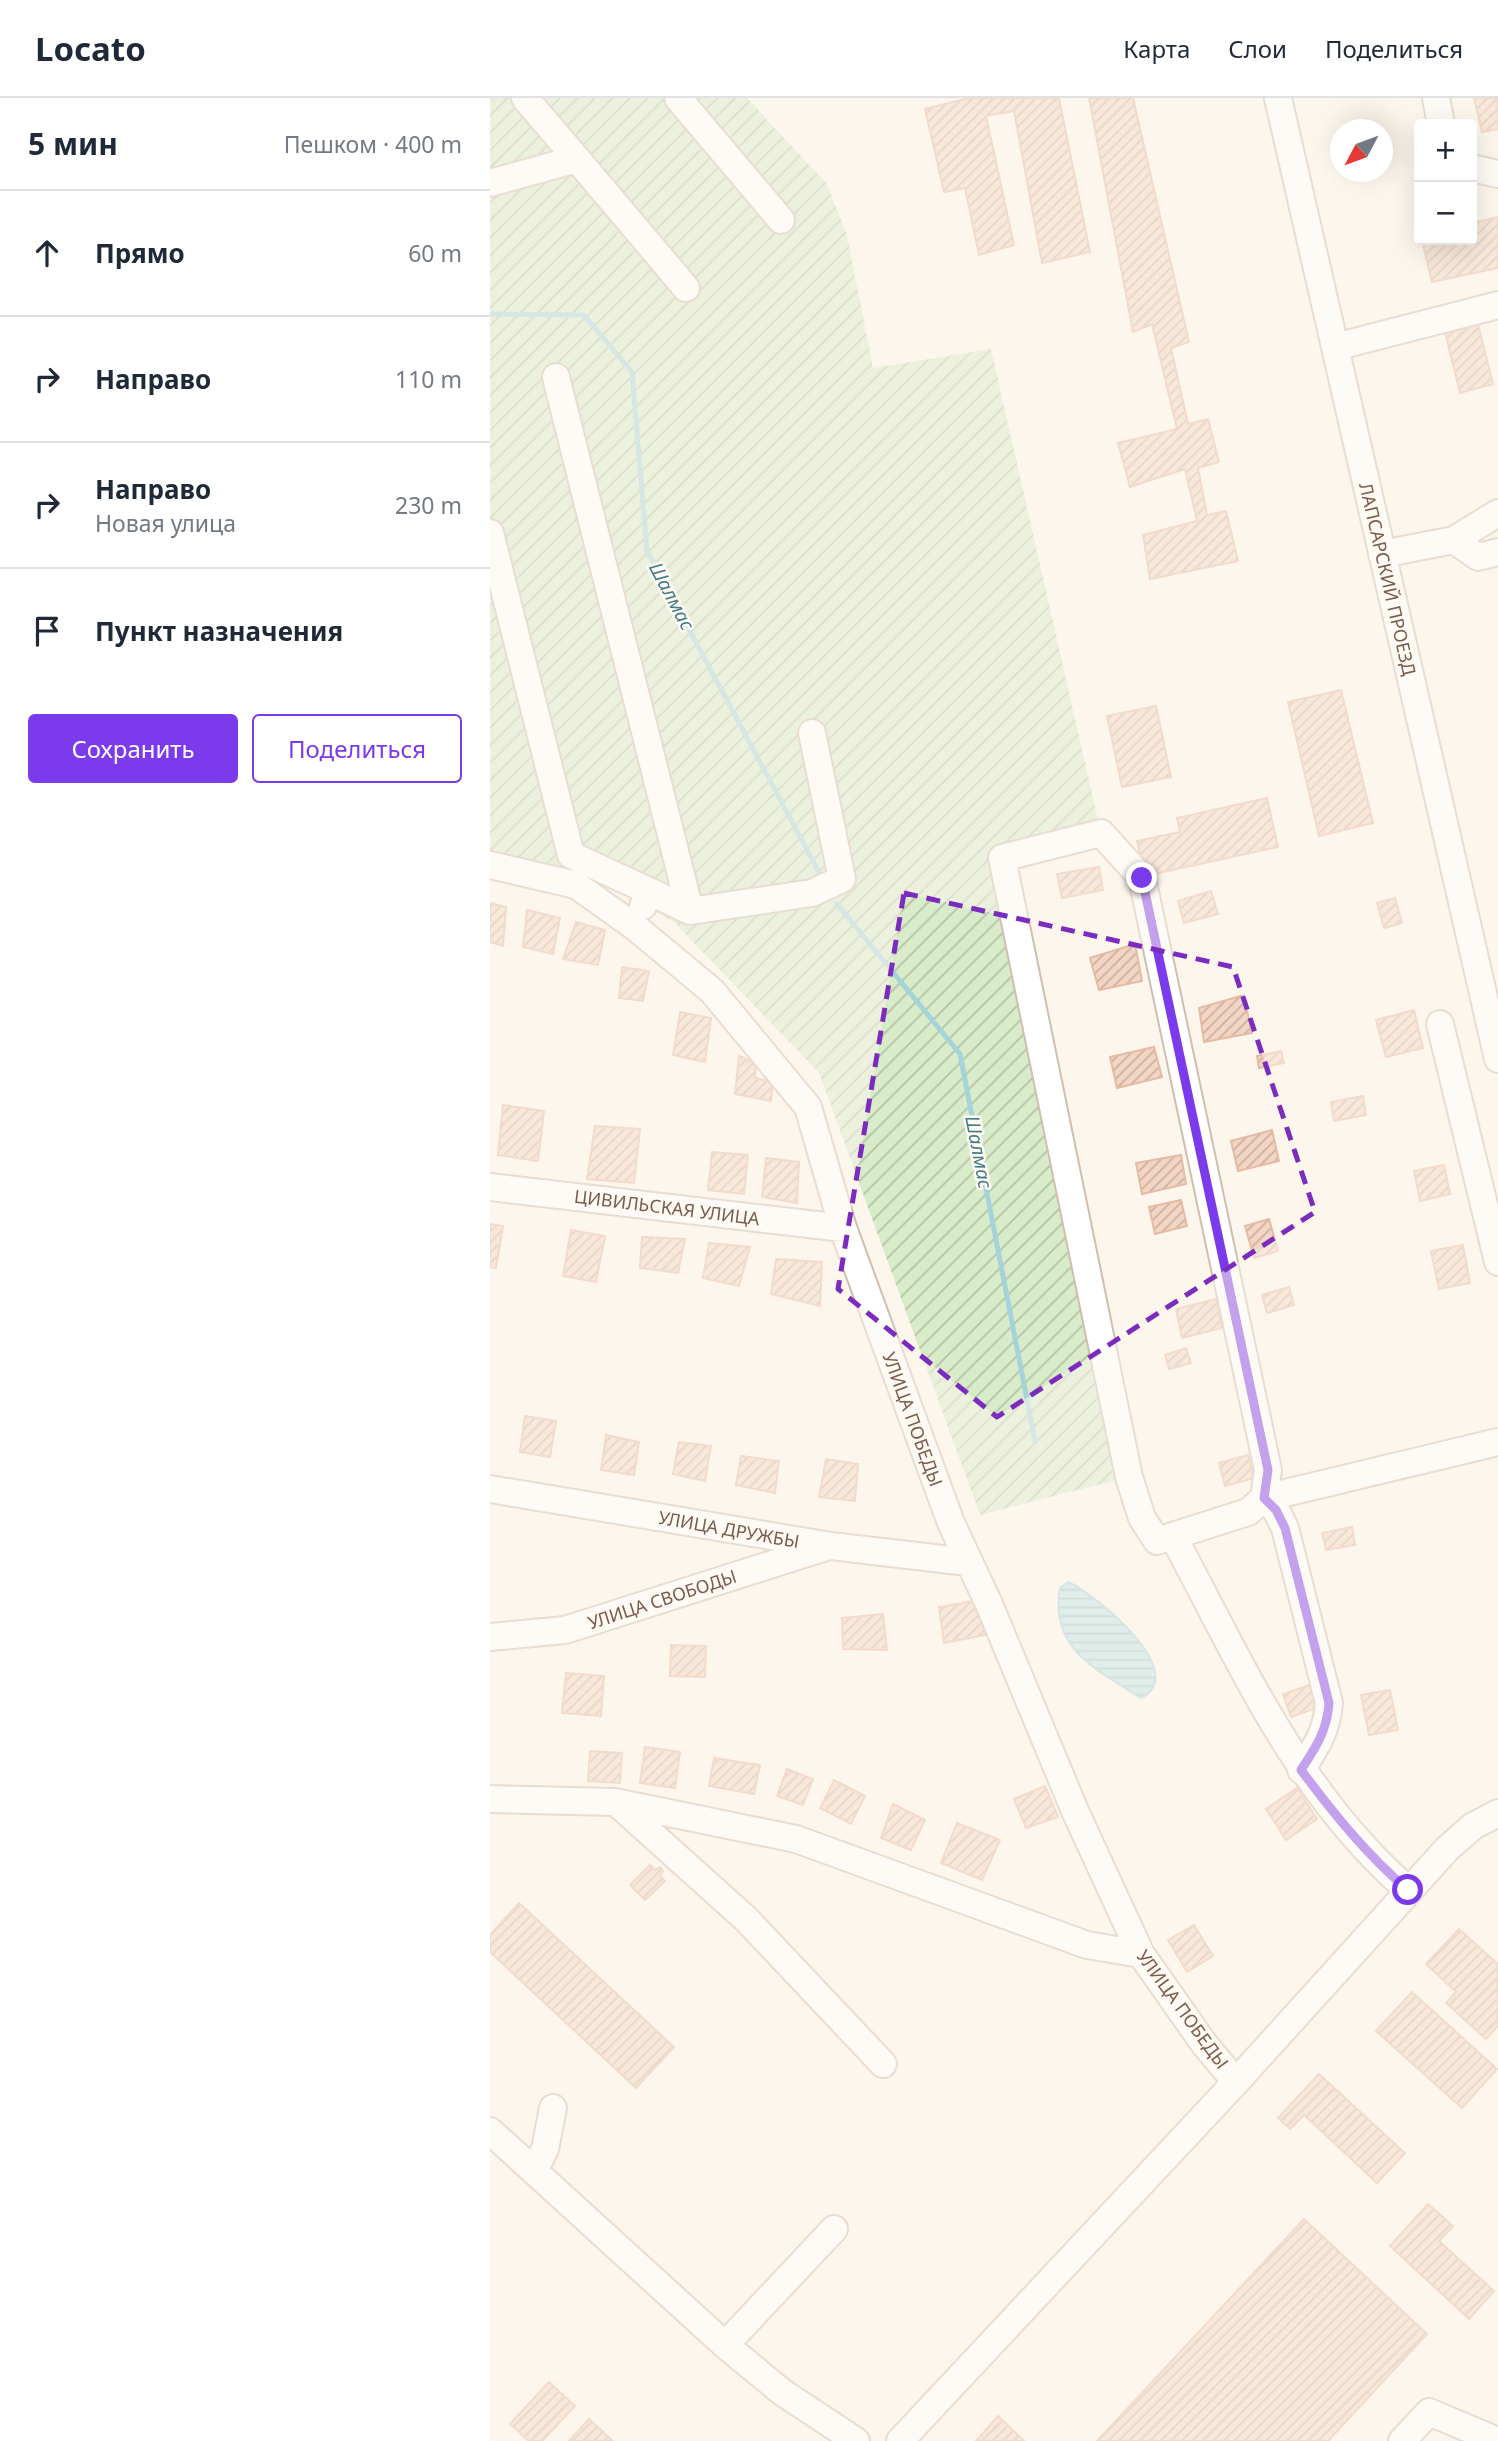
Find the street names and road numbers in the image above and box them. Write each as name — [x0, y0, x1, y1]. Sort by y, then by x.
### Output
street label: ЛАПСАРСКИЙ ПРОЕЗД — [1354, 480, 1422, 678]
street label: ЦИВИЛЬСКАЯ УЛИЦА — [573, 1184, 762, 1230]
street label: УЛИЦА ПОБЕДЫ — [878, 1348, 948, 1490]
street label: УЛИЦА ДРУЖБЫ — [657, 1505, 801, 1553]
street label: УЛИЦА СВОБОДЫ — [585, 1564, 739, 1634]
street label: УЛИЦА ПОБЕДЫ — [1132, 1945, 1234, 2073]

